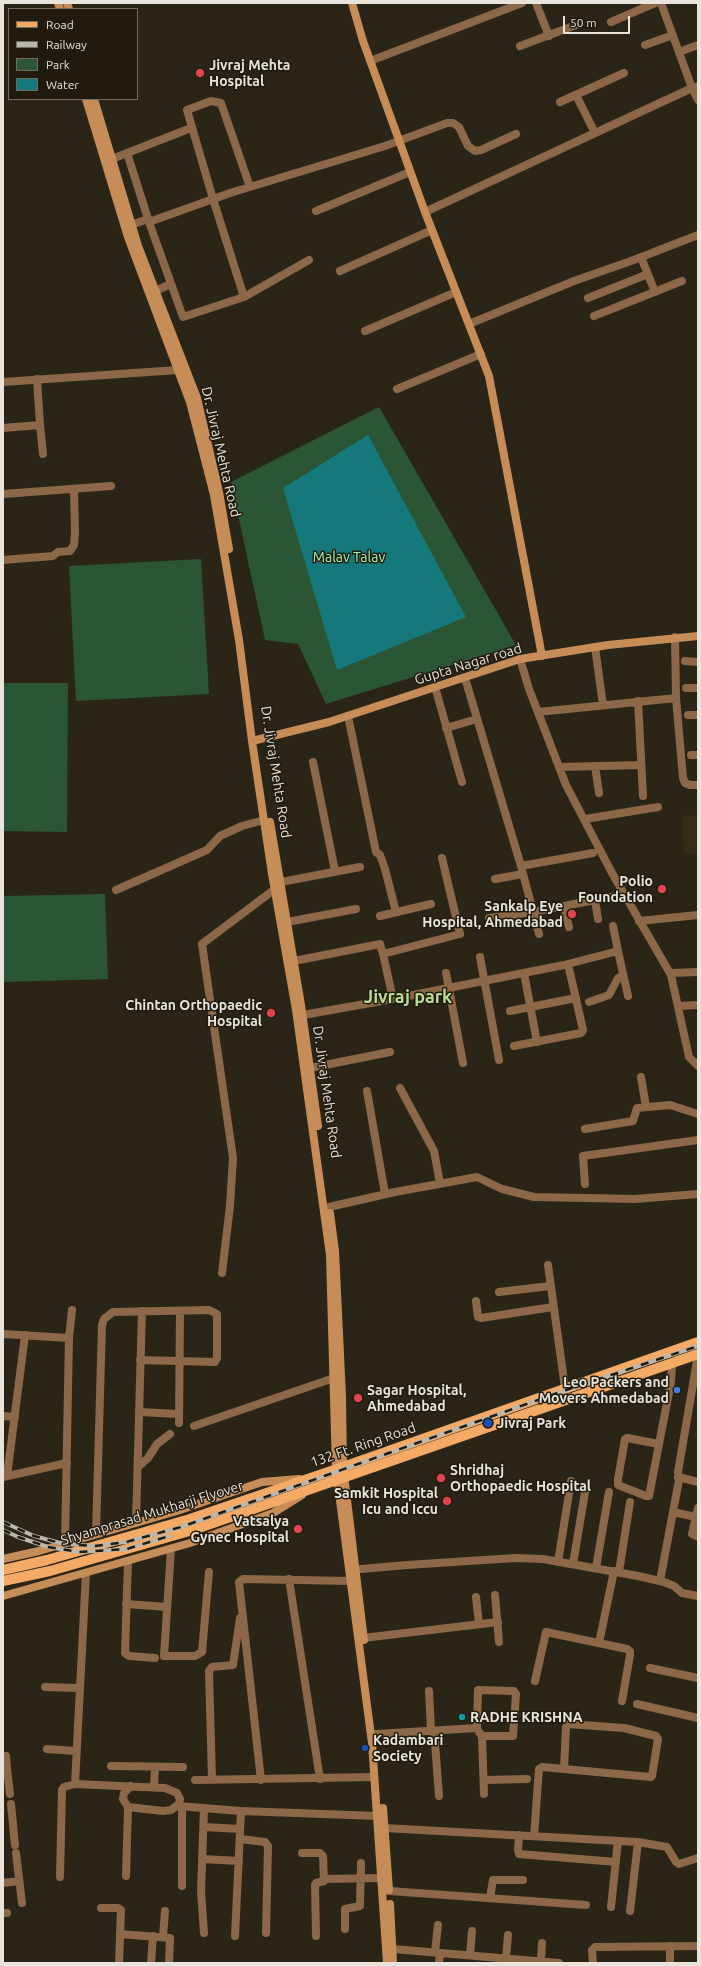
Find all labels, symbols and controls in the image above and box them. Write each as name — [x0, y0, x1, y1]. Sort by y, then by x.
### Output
legend — [8, 8, 138, 100]
scale bar — [565, 8, 632, 34]
text: 50 m — [570, 16, 597, 29]
text: Road — [46, 18, 74, 31]
text: Railway — [46, 38, 87, 51]
place label: Jivraj Mehta Hospital — [209, 57, 290, 90]
text: Park — [46, 58, 70, 71]
marker: Jivraj Mehta Hospital — [194, 67, 206, 79]
text: Water — [46, 78, 79, 91]
street label: Dr. Jivraj Mehta Road — [198, 385, 244, 519]
park label: Malav Talav — [313, 549, 385, 565]
street label: Gupta Nagar road — [412, 640, 524, 688]
street label: Dr. Jivraj Mehta Road — [257, 705, 295, 839]
place label: Polio Foundation — [578, 873, 653, 906]
marker: Polio Foundation — [656, 883, 668, 895]
place label: Sankalp Eye Hospital, Ahmedabad — [422, 898, 563, 930]
marker: Sankalp Eye Hospital, Ahmedabad — [566, 908, 578, 920]
district label: Jivraj park — [364, 986, 452, 1008]
place label: Chintan Orthopaedic Hospital — [125, 997, 262, 1030]
marker: Chintan Orthopaedic Hospital — [265, 1007, 277, 1019]
street label: Dr. Jivraj Mehta Road — [309, 1025, 345, 1159]
place label: Leo Packers and Movers Ahmedabad — [539, 1374, 669, 1406]
place label: Sagar Hospital, Ahmedabad — [367, 1382, 466, 1414]
marker: Leo Packers and Movers Ahmedabad — [672, 1385, 682, 1395]
marker: Sagar Hospital, Ahmedabad — [352, 1392, 364, 1404]
place label: Jivraj Park — [497, 1415, 566, 1431]
marker: Jivraj Park — [482, 1417, 494, 1429]
street label: 132 Ft. Ring Road — [308, 1419, 418, 1471]
place label: Shridhaj Orthopaedic Hospital — [450, 1462, 591, 1494]
marker: Shridhaj Orthopaedic Hospital — [435, 1472, 447, 1484]
street label: Shyamprasad Mukharji Flyover — [59, 1477, 245, 1549]
place label: Samkit Hospital Icu and Iccu — [334, 1485, 438, 1518]
marker: Samkit Hospital Icu and Iccu — [441, 1495, 453, 1507]
place label: Vatsalya Gynec Hospital — [190, 1513, 289, 1546]
marker: Vatsalya Gynec Hospital — [292, 1523, 304, 1535]
place label: RADHE KRISHNA — [470, 1709, 583, 1725]
marker: RADHE KRISHNA — [457, 1712, 467, 1722]
place label: Kadambari Society — [373, 1732, 443, 1764]
marker: Kadambari Society — [360, 1743, 370, 1753]

